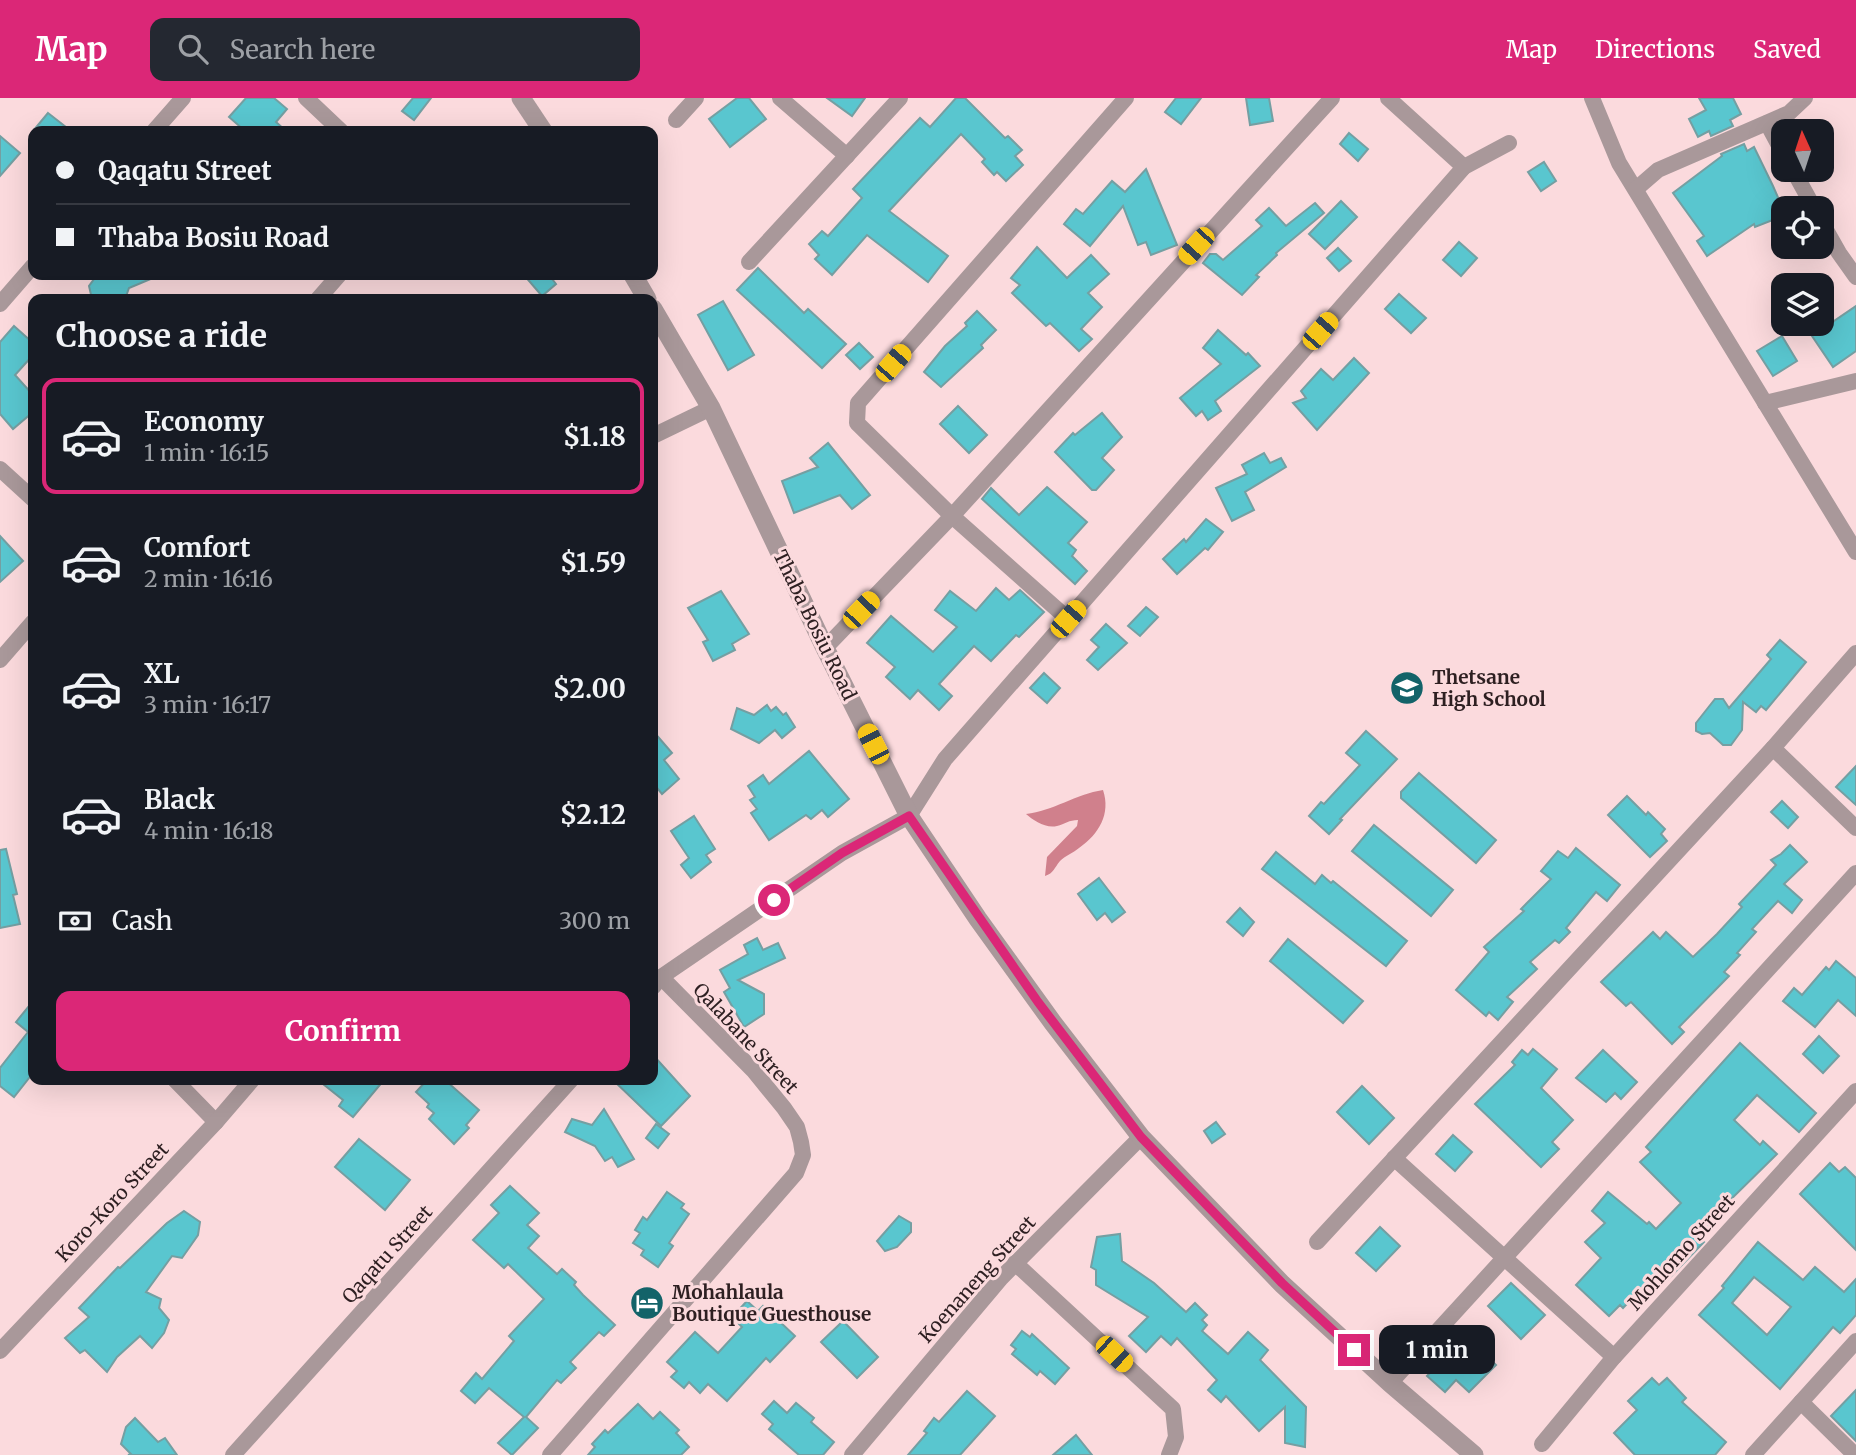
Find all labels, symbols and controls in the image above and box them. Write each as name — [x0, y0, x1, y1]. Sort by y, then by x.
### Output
search box — [150, 18, 640, 81]
text: Map — [35, 29, 108, 70]
icon: search — [174, 30, 212, 68]
text: Search here — [230, 33, 375, 66]
text: Map — [1506, 34, 1557, 65]
text: Directions — [1595, 34, 1715, 65]
text: Saved — [1753, 34, 1821, 65]
north arrow — [1771, 119, 1834, 182]
map controls — [1771, 119, 1834, 336]
text: Qaqatu Street — [98, 154, 272, 187]
button: locate — [1771, 196, 1834, 259]
text: Thaba Bosiu Road — [98, 221, 329, 254]
car — [1175, 223, 1218, 269]
button: layers — [1771, 273, 1834, 336]
car — [1299, 308, 1342, 354]
text: Choose a ride — [56, 316, 267, 356]
car — [872, 340, 915, 386]
icon: car — [60, 405, 123, 468]
text: Economy — [144, 405, 264, 438]
text: $1.18 — [563, 420, 626, 453]
text: 1 min · 16:15 — [144, 438, 269, 467]
icon: car — [60, 531, 123, 594]
text: Comfort — [144, 531, 250, 564]
text: $1.59 — [560, 546, 626, 579]
street label: Thaba Bosiu Road — [768, 546, 862, 704]
text: 2 min · 16:16 — [144, 564, 273, 593]
car — [839, 588, 884, 632]
car — [1047, 596, 1090, 642]
icon: car — [60, 657, 123, 720]
text: XL — [144, 657, 180, 690]
place label: Thetsane High School — [1432, 665, 1546, 711]
school or university icon: Thetsane High School — [1388, 669, 1426, 707]
text: $2.00 — [553, 672, 626, 705]
text: 3 min · 16:17 — [144, 690, 271, 719]
car — [855, 721, 892, 767]
icon: car — [60, 783, 123, 846]
text: Black — [144, 783, 215, 816]
text: $2.12 — [560, 798, 626, 831]
text: 4 min · 16:18 — [144, 816, 273, 845]
route start — [758, 884, 790, 916]
icon: cash — [56, 902, 94, 940]
text: Cash — [112, 904, 173, 937]
text: 300 m — [559, 906, 630, 935]
street label: Qalabane Street — [688, 977, 804, 1099]
button: Confirm — [56, 991, 630, 1071]
street label: Koro-Koro Street — [51, 1137, 174, 1267]
street label: Mohlomo Street — [1623, 1189, 1740, 1315]
street label: Qaqatu Street — [337, 1200, 438, 1308]
street label: Koenaneng Street — [914, 1210, 1041, 1347]
place label: Mohahlaula Boutique Guesthouse — [672, 1280, 871, 1326]
hotel icon: Mohahlaula Boutique Guesthouse — [628, 1284, 666, 1322]
callout: 1 min — [1378, 1326, 1494, 1374]
car — [1092, 1332, 1137, 1376]
route end — [1338, 1334, 1370, 1366]
text: 1 min — [1406, 1335, 1468, 1364]

